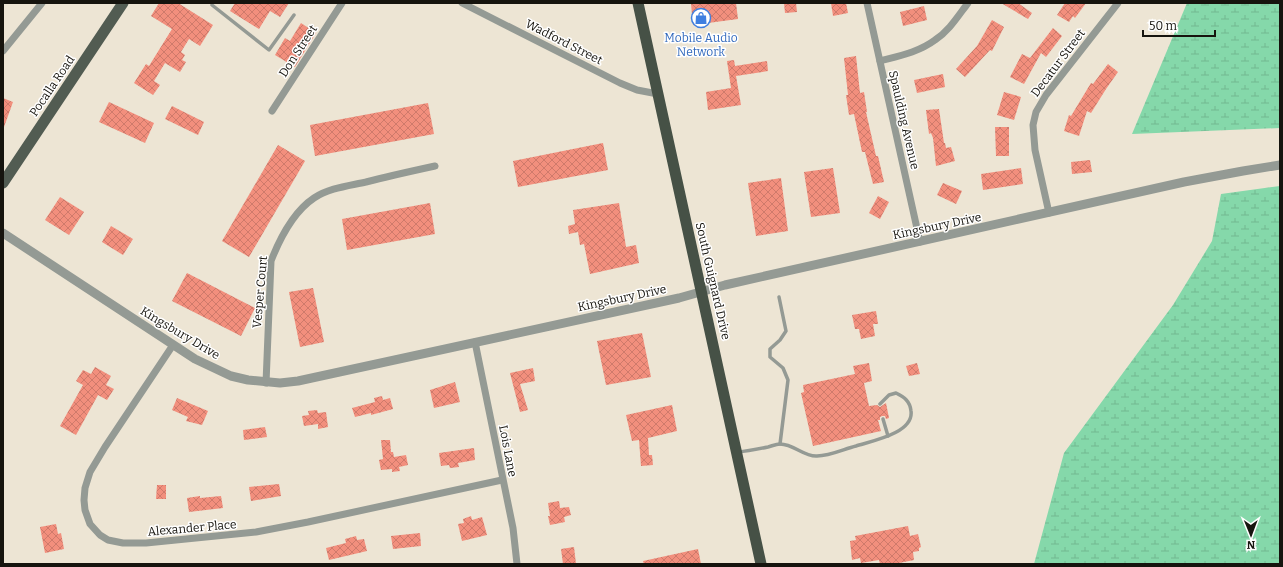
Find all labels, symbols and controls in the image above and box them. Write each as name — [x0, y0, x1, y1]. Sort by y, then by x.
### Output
shop icon: Mobile Audio Network — [690, 7, 712, 29]
scale bar — [1143, 12, 1215, 38]
street label: Wadford Street — [523, 17, 605, 68]
text: 50 m — [1149, 19, 1178, 33]
street label: Don Street — [276, 22, 320, 80]
street label: Decatur Street — [1028, 26, 1088, 100]
place label: Mobile Audio Network — [664, 31, 738, 59]
street label: Pocalla Road — [27, 53, 77, 119]
street label: Spaulding Avenue — [886, 69, 922, 171]
street label: Kingsbury Drive — [892, 210, 982, 242]
street label: South Guignard Drive — [693, 221, 733, 341]
street label: Vesper Court — [250, 255, 270, 329]
street label: Kingsbury Drive — [577, 282, 667, 314]
street label: Kingsbury Drive — [138, 304, 222, 362]
street label: Lois Lane — [496, 424, 520, 478]
north arrow — [1231, 515, 1271, 555]
street label: Alexander Place — [147, 517, 237, 539]
text: N — [1246, 538, 1256, 551]

